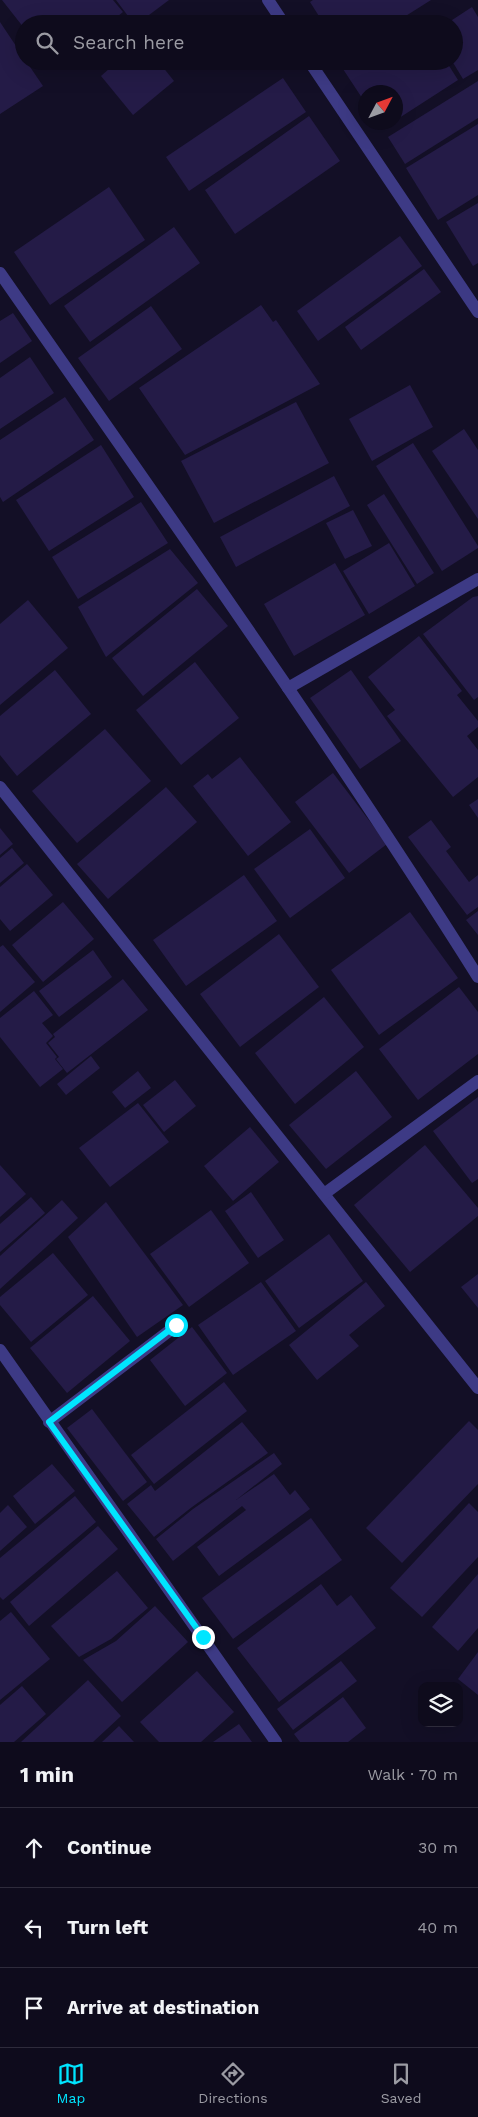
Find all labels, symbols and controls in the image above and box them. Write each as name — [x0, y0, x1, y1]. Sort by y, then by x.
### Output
search box — [15, 15, 463, 70]
icon: search — [33, 29, 61, 57]
text: Search here — [73, 31, 184, 54]
north arrow — [358, 85, 403, 130]
route start — [165, 1314, 188, 1337]
route end — [192, 1626, 215, 1649]
map controls — [418, 1682, 463, 1727]
button: layers — [418, 1682, 463, 1727]
text: 1 min — [20, 1762, 74, 1787]
text: Walk · 70 m — [367, 1765, 458, 1784]
icon: ahead — [20, 1834, 48, 1862]
text: Continue — [67, 1836, 151, 1859]
text: 30 m — [418, 1838, 458, 1857]
icon: left — [20, 1914, 48, 1942]
text: Turn left — [67, 1916, 148, 1939]
text: 40 m — [418, 1918, 458, 1937]
icon: arrive — [20, 1994, 48, 2022]
text: Arrive at destination — [67, 1996, 259, 2019]
tab: Map — [57, 2060, 85, 2106]
tab: Directions — [198, 2060, 268, 2106]
tab: Saved — [381, 2060, 421, 2106]

